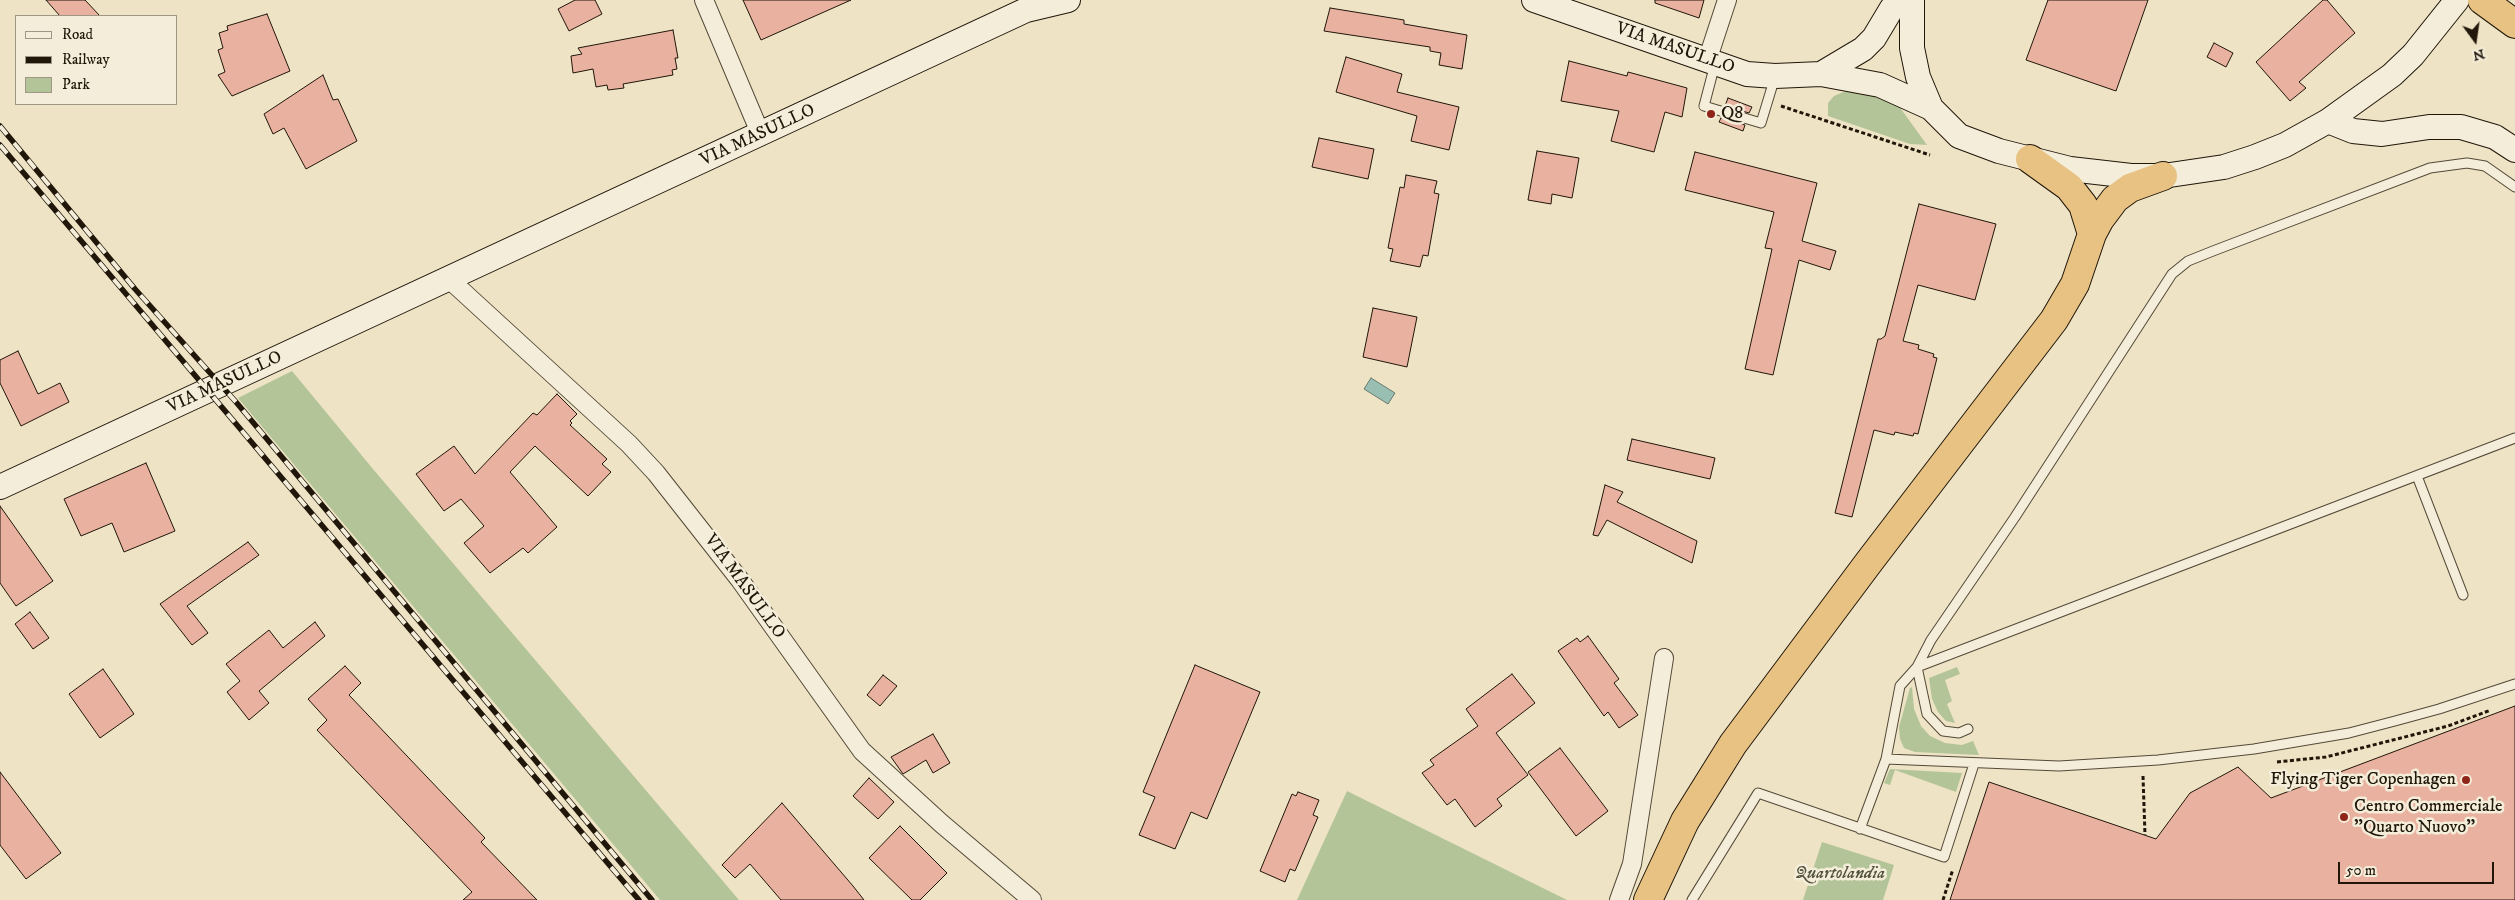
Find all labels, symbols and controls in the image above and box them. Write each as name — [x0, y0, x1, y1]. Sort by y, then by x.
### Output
legend — [15, 15, 178, 105]
north arrow — [2450, 15, 2500, 65]
street label: VIA MASULLO — [1613, 19, 1737, 79]
text: Road — [62, 25, 93, 44]
text: N — [2471, 44, 2486, 65]
text: Railway — [62, 50, 110, 69]
text: Park — [62, 75, 90, 94]
street label: VIA MASULLO — [697, 100, 819, 172]
place label: Q8 — [1721, 103, 1743, 125]
marker: Q8 — [1705, 108, 1717, 120]
street label: VIA MASULLO — [164, 347, 286, 419]
street label: VIA MASULLO — [699, 530, 789, 644]
place label: Flying Tiger Copenhagen — [2270, 769, 2456, 791]
marker: Flying Tiger Copenhagen — [2460, 774, 2472, 786]
place label: Centro Commerciale "Quarto Nuovo" — [2354, 796, 2502, 839]
marker: Centro Commerciale "Quarto Nuovo" — [2338, 811, 2350, 823]
scale bar — [2340, 852, 2496, 884]
text: 50 m — [2346, 861, 2376, 880]
park label: Quartolandia — [1795, 863, 1885, 885]

